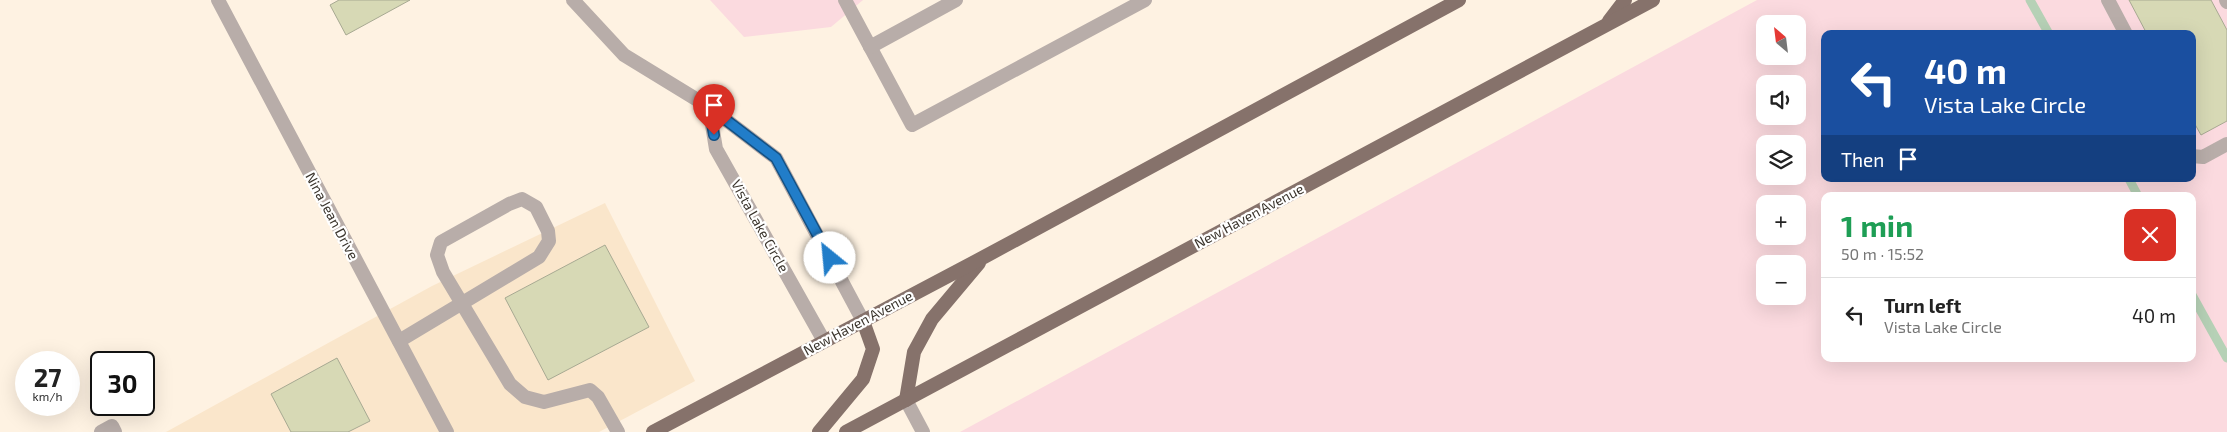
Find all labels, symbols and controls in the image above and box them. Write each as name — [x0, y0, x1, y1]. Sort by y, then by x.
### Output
north arrow — [1756, 15, 1806, 65]
map controls — [1756, 15, 1806, 305]
text: 40 m — [1924, 49, 2007, 91]
icon: left — [1841, 50, 1906, 115]
button: sound — [1756, 75, 1806, 125]
pin — [693, 84, 735, 135]
icon: arrive — [700, 91, 728, 119]
text: Vista Lake Circle — [1924, 91, 2086, 117]
button: layers — [1756, 135, 1806, 185]
icon: arrive — [1894, 145, 1922, 173]
text: Then — [1841, 148, 1884, 171]
street label: Nina Jean Drive — [302, 169, 363, 262]
street label: Vista Lake Circle — [728, 177, 793, 275]
street label: New Haven Avenue — [1191, 180, 1306, 252]
button: + — [1756, 195, 1806, 245]
text: 1 min — [1841, 207, 1913, 243]
button: close — [2124, 209, 2176, 261]
position arrow — [803, 231, 855, 283]
text: 50 m · 15:52 — [1841, 244, 1924, 263]
button: − — [1756, 255, 1806, 305]
street label: New Haven Avenue — [800, 287, 915, 359]
text: Turn left — [1884, 294, 1961, 317]
icon: left — [1841, 301, 1869, 329]
text: 40 m — [2132, 304, 2176, 327]
text: Vista Lake Circle — [1884, 317, 2002, 336]
speed limit sign: 30 — [90, 351, 155, 416]
text: 27 — [34, 362, 61, 392]
text: km/h — [33, 389, 62, 403]

